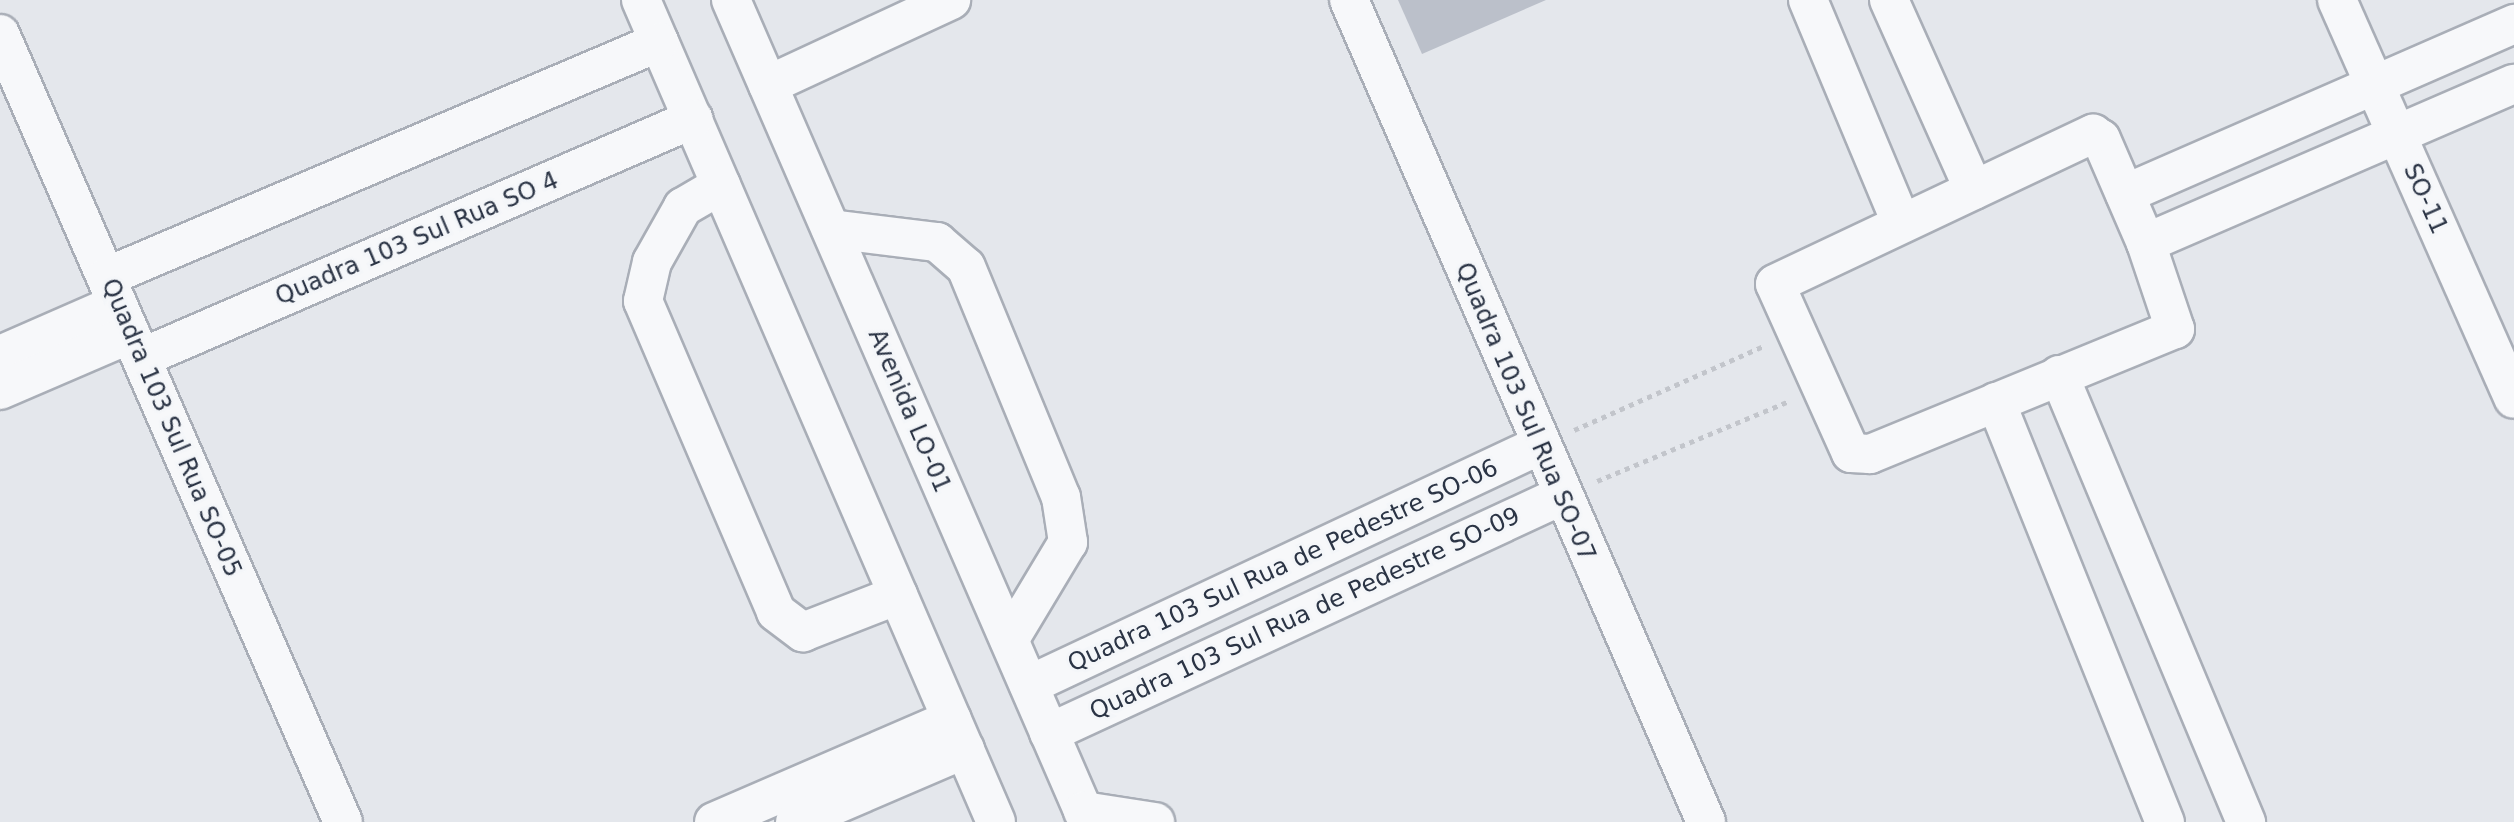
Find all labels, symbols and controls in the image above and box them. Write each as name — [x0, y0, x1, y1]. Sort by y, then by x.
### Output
street label: SO-11 — [2397, 159, 2453, 239]
street label: Quadra 103 Sul Rua SO 4 — [271, 166, 563, 312]
street label: Quadra 103 Sul Rua SO-07 — [1449, 258, 1601, 566]
street label: Quadra 103 Sul Rua SO-05 — [95, 274, 247, 582]
street label: Avenida LO-01 — [862, 325, 956, 497]
street label: Quadra 103 Sul Rua de Pedestre SO-06 — [1063, 453, 1503, 679]
street label: Quadra 103 Sul Rua de Pedestre SO-09 — [1085, 501, 1525, 727]

